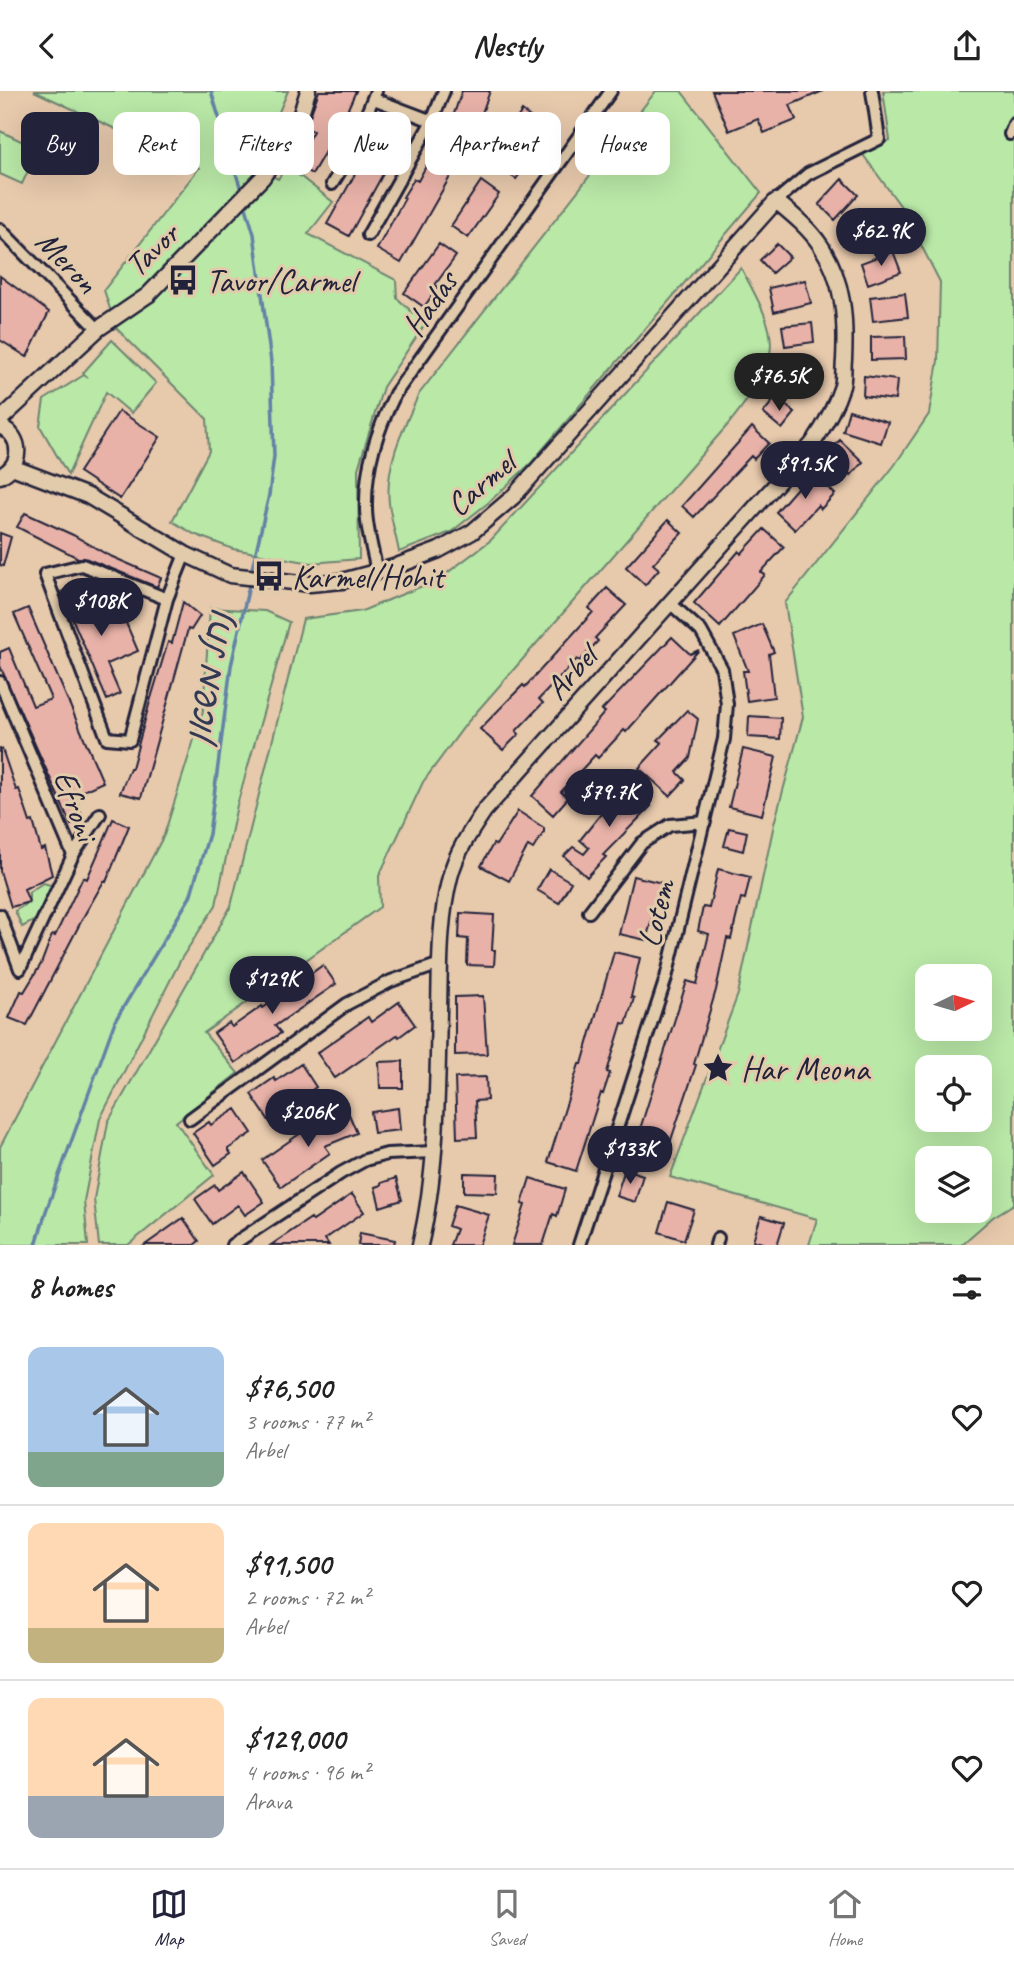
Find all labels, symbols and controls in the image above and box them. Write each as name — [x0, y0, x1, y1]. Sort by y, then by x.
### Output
text: Nestly — [472, 25, 542, 66]
icon: back — [28, 27, 66, 65]
icon: share — [948, 27, 986, 65]
chip: Buy — [21, 112, 99, 175]
chip: Rent — [113, 112, 200, 175]
chip: Filters — [214, 112, 314, 175]
chip: New — [328, 112, 411, 175]
chip: Apartment — [425, 112, 561, 175]
chip: House — [575, 112, 670, 175]
pin: $62.9K — [824, 209, 938, 268]
street label: Tavor — [115, 212, 190, 286]
text: $62.9K — [852, 216, 910, 245]
street label: Meron — [27, 221, 108, 303]
place label: Tavor/Carmel — [206, 260, 361, 302]
street label: Hadas — [392, 260, 469, 344]
bus stop icon: Tavor/Carmel — [166, 263, 200, 297]
pin: $76.5K — [722, 353, 836, 413]
text: $76.5K — [750, 361, 808, 390]
street label: Carmel — [437, 439, 528, 525]
pin: $91.5K — [748, 441, 862, 501]
text: $91.5K — [777, 449, 834, 478]
place label: Karmel/Hohit — [292, 556, 447, 598]
bus stop icon: Karmel/Hohit — [252, 559, 286, 593]
pin: $108K — [52, 579, 150, 638]
text: $108K — [74, 586, 128, 615]
water label: נחל משאן — [175, 607, 243, 749]
street label: Arbel — [535, 633, 610, 709]
street label: Efroni — [44, 765, 109, 850]
pin: $79.7K — [552, 769, 666, 829]
text: $79.7K — [580, 777, 638, 806]
street label: Lotem — [627, 874, 685, 951]
pin: $129K — [223, 957, 321, 1016]
text: $129K — [246, 964, 298, 993]
north arrow — [915, 964, 992, 1041]
map controls — [915, 964, 992, 1223]
place label: Har Meona — [741, 1048, 872, 1090]
place icon: Har Meona — [701, 1051, 735, 1085]
button: locate — [915, 1055, 992, 1132]
pin: $206K — [259, 1089, 357, 1149]
text: $206K — [281, 1097, 335, 1126]
pin: $133K — [581, 1127, 679, 1186]
text: $133K — [603, 1134, 657, 1163]
button: layers — [915, 1146, 992, 1223]
text: 8 homes — [28, 1268, 113, 1306]
icon: filters — [948, 1268, 986, 1306]
text: $76,500 — [245, 1369, 332, 1407]
icon: home — [84, 1375, 168, 1459]
icon: heart — [948, 1398, 986, 1436]
text: 3 rooms · 77 m² — [245, 1407, 369, 1436]
text: Arbel — [245, 1436, 286, 1465]
text: $91,500 — [245, 1545, 331, 1583]
icon: home — [84, 1551, 168, 1635]
icon: heart — [948, 1574, 986, 1612]
text: 2 rooms · 72 m² — [245, 1583, 369, 1612]
text: Arbel — [245, 1612, 286, 1641]
text: $129,000 — [245, 1720, 345, 1758]
icon: home — [84, 1726, 168, 1810]
icon: heart — [948, 1749, 986, 1787]
text: 4 rooms · 96 m² — [245, 1758, 369, 1787]
text: Arava — [245, 1787, 291, 1816]
tab: Map — [150, 1885, 188, 1951]
tab: Saved — [488, 1885, 526, 1951]
tab: Home — [826, 1885, 864, 1951]

